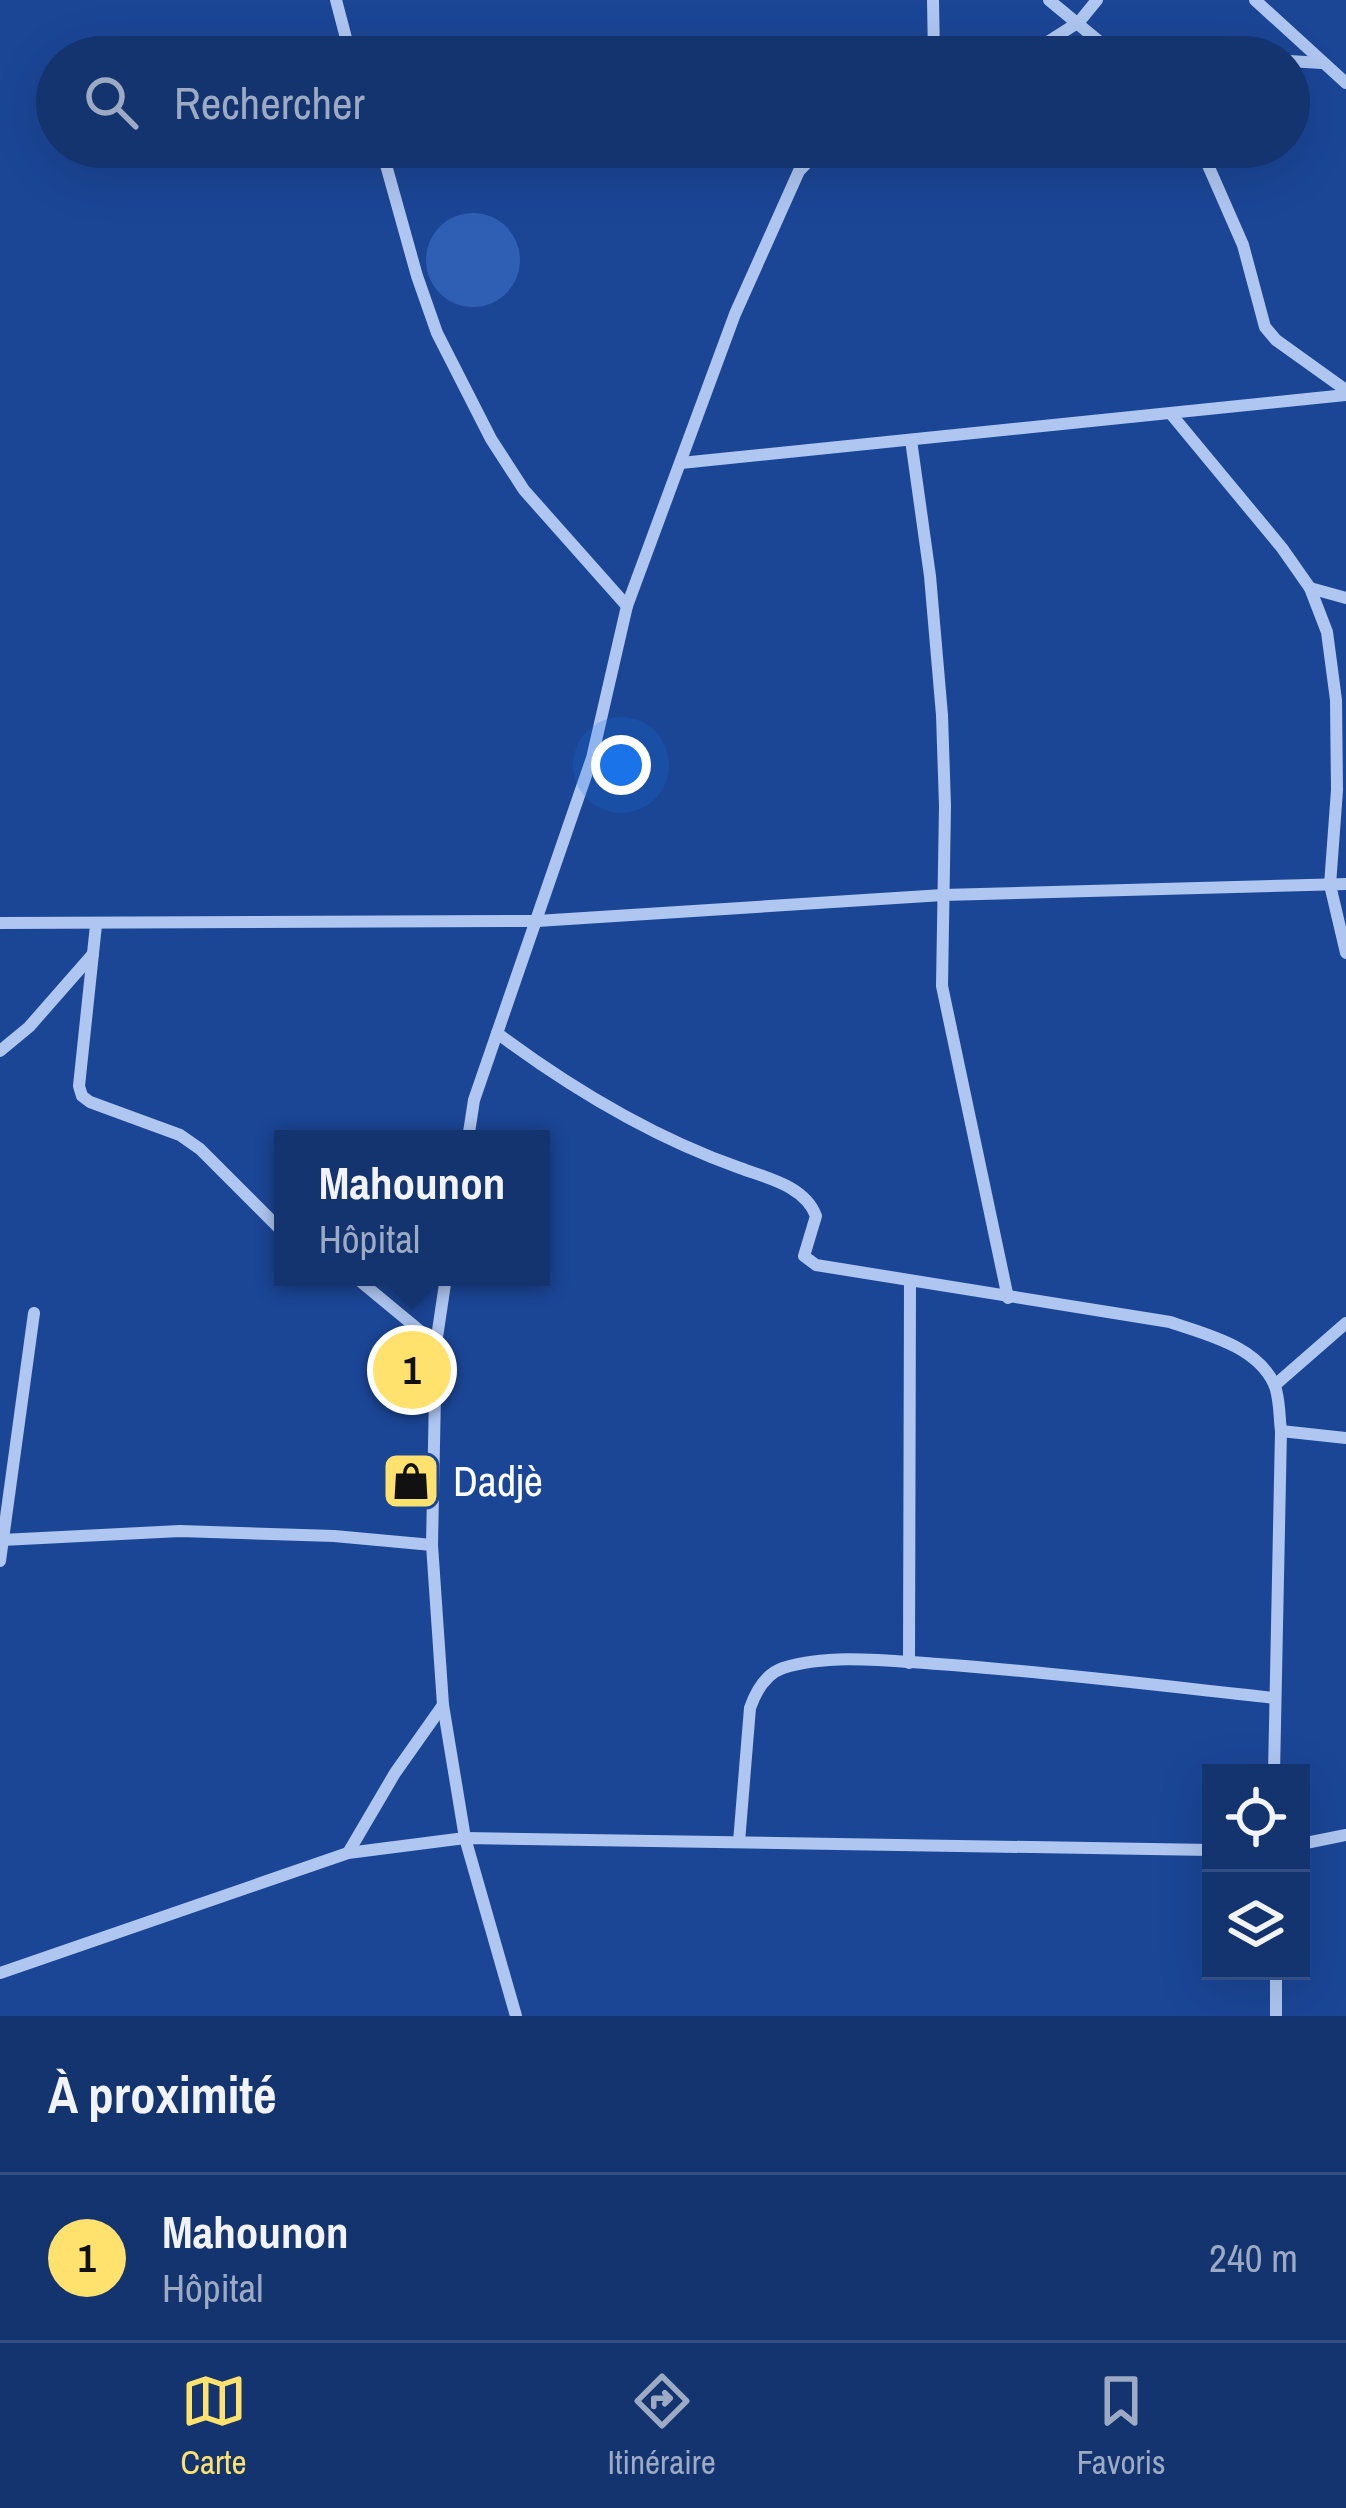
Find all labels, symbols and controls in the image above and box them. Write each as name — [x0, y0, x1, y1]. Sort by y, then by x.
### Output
search box — [36, 36, 1310, 168]
icon: search — [78, 69, 144, 135]
text: Rechercher — [174, 72, 365, 133]
your location — [591, 735, 651, 795]
popup — [274, 1130, 550, 1286]
text: Mahounon — [319, 1152, 505, 1213]
text: Hôpital — [319, 1213, 420, 1265]
pin: 1 — [373, 1325, 451, 1415]
shop icon: Dadjè — [380, 1450, 442, 1512]
place label: Dadjè — [453, 1453, 543, 1509]
map controls — [1202, 1764, 1310, 1980]
button: locate — [1202, 1764, 1310, 1872]
button: layers — [1202, 1872, 1310, 1980]
text: À proximité — [48, 2060, 277, 2129]
text: Mahounon — [162, 2201, 349, 2262]
text: 1 — [78, 2232, 96, 2284]
text: 240 m — [1209, 2232, 1298, 2284]
text: Hôpital — [162, 2262, 263, 2314]
tab: Carte — [180, 2368, 247, 2484]
tab: Itinéraire — [607, 2368, 716, 2484]
tab: Favoris — [1077, 2368, 1166, 2484]

